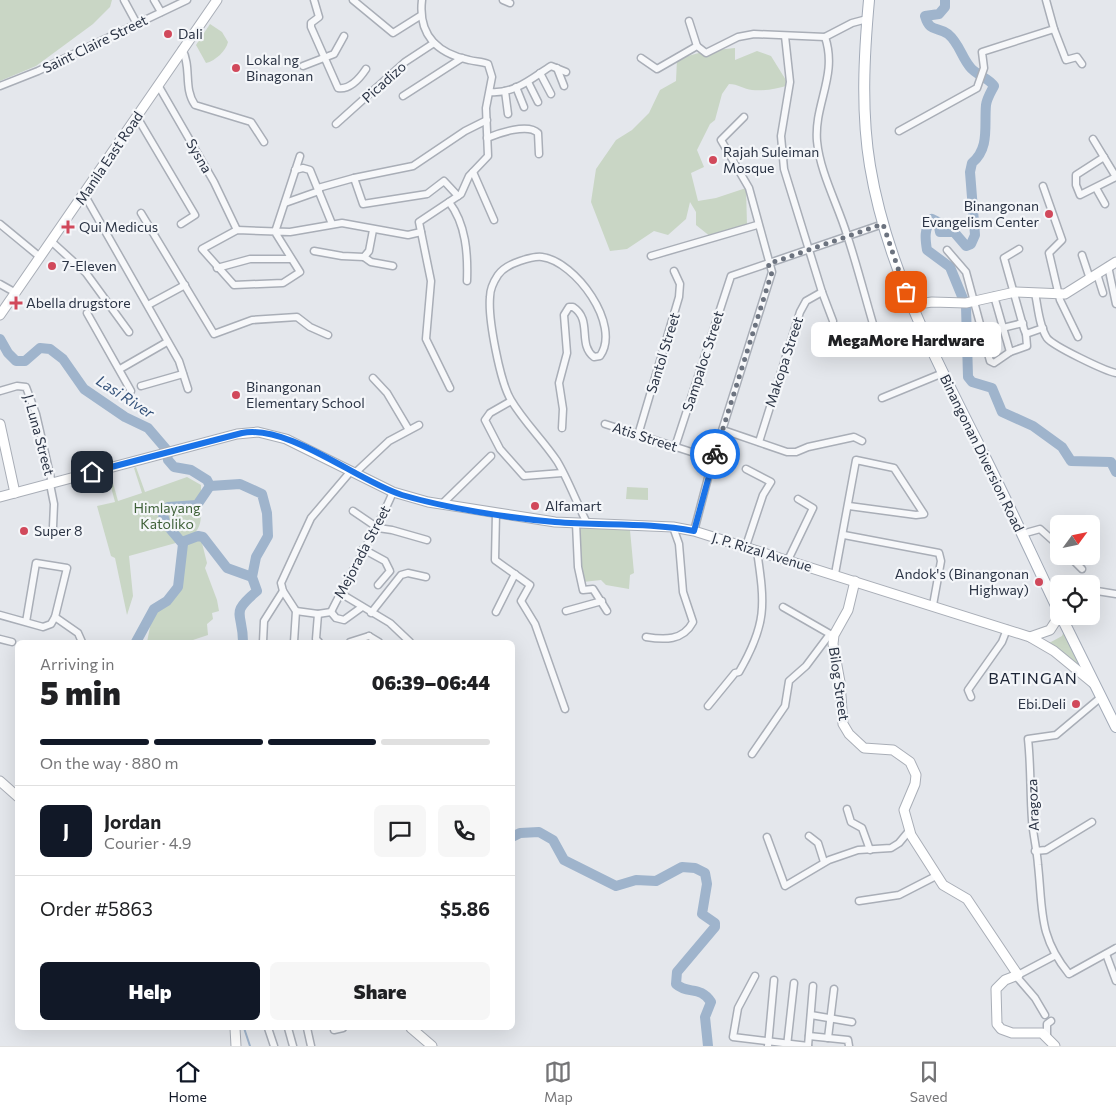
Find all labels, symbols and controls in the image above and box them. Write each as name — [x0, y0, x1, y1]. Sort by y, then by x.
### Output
street label: Saint Claire Street — [40, 11, 150, 76]
place label: Dali — [178, 25, 203, 42]
marker: Dali — [162, 28, 174, 40]
place label: Lokal ng Binagonan — [246, 51, 313, 84]
street label: Picadizo — [358, 57, 409, 106]
marker: Lokal ng Binagonan — [230, 62, 242, 74]
street label: Manila East Road — [71, 108, 146, 208]
street label: Sysna — [183, 136, 216, 176]
place label: Rajah Suleiman Mosque — [723, 143, 819, 176]
marker: Rajah Suleiman Mosque — [707, 154, 719, 166]
place label: Binangonan Evangelism Center — [922, 197, 1039, 230]
marker: Binangonan Evangelism Center — [1043, 208, 1055, 220]
place label: Qui Medicus — [79, 218, 158, 235]
marker: Qui Medicus — [61, 220, 75, 234]
place label: 7-Eleven — [62, 257, 117, 274]
marker: 7-Eleven — [46, 260, 58, 272]
pin — [885, 271, 927, 313]
icon: bag — [892, 278, 920, 306]
place label: Abella drugstore — [26, 294, 131, 311]
marker: Abella drugstore — [10, 297, 22, 309]
street label: Sampaloc Street — [678, 308, 727, 413]
street label: Santol Street — [642, 310, 683, 395]
street label: Makopa Street — [761, 314, 806, 409]
callout: MegaMore Hardware — [811, 322, 1001, 357]
text: MegaMore Hardware — [827, 330, 985, 349]
water label: Lasi River — [93, 371, 159, 422]
street label: Binangonan Diversion Road — [937, 371, 1028, 534]
place label: Binangonan Elementary School — [246, 378, 365, 411]
marker: Binangonan Elementary School — [230, 389, 242, 401]
street label: J. Luna Street — [20, 392, 59, 478]
street label: Atis Street — [611, 418, 680, 455]
courier — [690, 429, 740, 479]
icon: bike — [701, 440, 729, 468]
pin — [71, 451, 113, 493]
icon: home — [78, 458, 106, 486]
place label: Alfamart — [545, 497, 602, 514]
park label: Himlayang Katoliko — [133, 499, 201, 532]
marker: Alfamart — [529, 500, 541, 512]
street label: Mejorada Street — [330, 502, 393, 601]
north arrow — [1050, 515, 1100, 565]
map controls — [1050, 515, 1100, 625]
place label: Super 8 — [34, 522, 82, 539]
marker: Super 8 — [18, 525, 30, 537]
street label: J. P. Rizal Avenue — [710, 528, 814, 575]
place label: Andok's (Binangonan Highway) — [895, 565, 1029, 598]
button: locate — [1050, 575, 1100, 625]
marker: Andok's (Binangonan Highway) — [1033, 576, 1045, 588]
street label: Bilog Street — [826, 646, 853, 722]
text: Arriving in — [40, 654, 114, 673]
district label: BATINGAN — [988, 668, 1078, 687]
text: 06:39–06:44 — [372, 671, 490, 694]
text: 5 min — [40, 672, 121, 712]
place label: Ebi.Deli — [1018, 695, 1066, 712]
marker: Ebi.Deli — [1070, 698, 1082, 710]
text: On the way · 880 m — [40, 753, 178, 772]
street label: Aragoza — [1023, 778, 1042, 832]
button: chat — [374, 805, 426, 857]
button: phone — [438, 805, 490, 857]
text: Jordan — [104, 810, 161, 833]
text: J — [63, 819, 69, 842]
text: Courier · 4.9 — [104, 833, 191, 852]
text: Order #5863 — [40, 897, 153, 920]
text: $5.86 — [440, 897, 490, 920]
button: Help — [40, 962, 260, 1020]
button: Share — [270, 962, 490, 1020]
tab: Home — [168, 1058, 207, 1105]
tab: Map — [544, 1058, 573, 1105]
tab: Saved — [910, 1058, 948, 1105]

